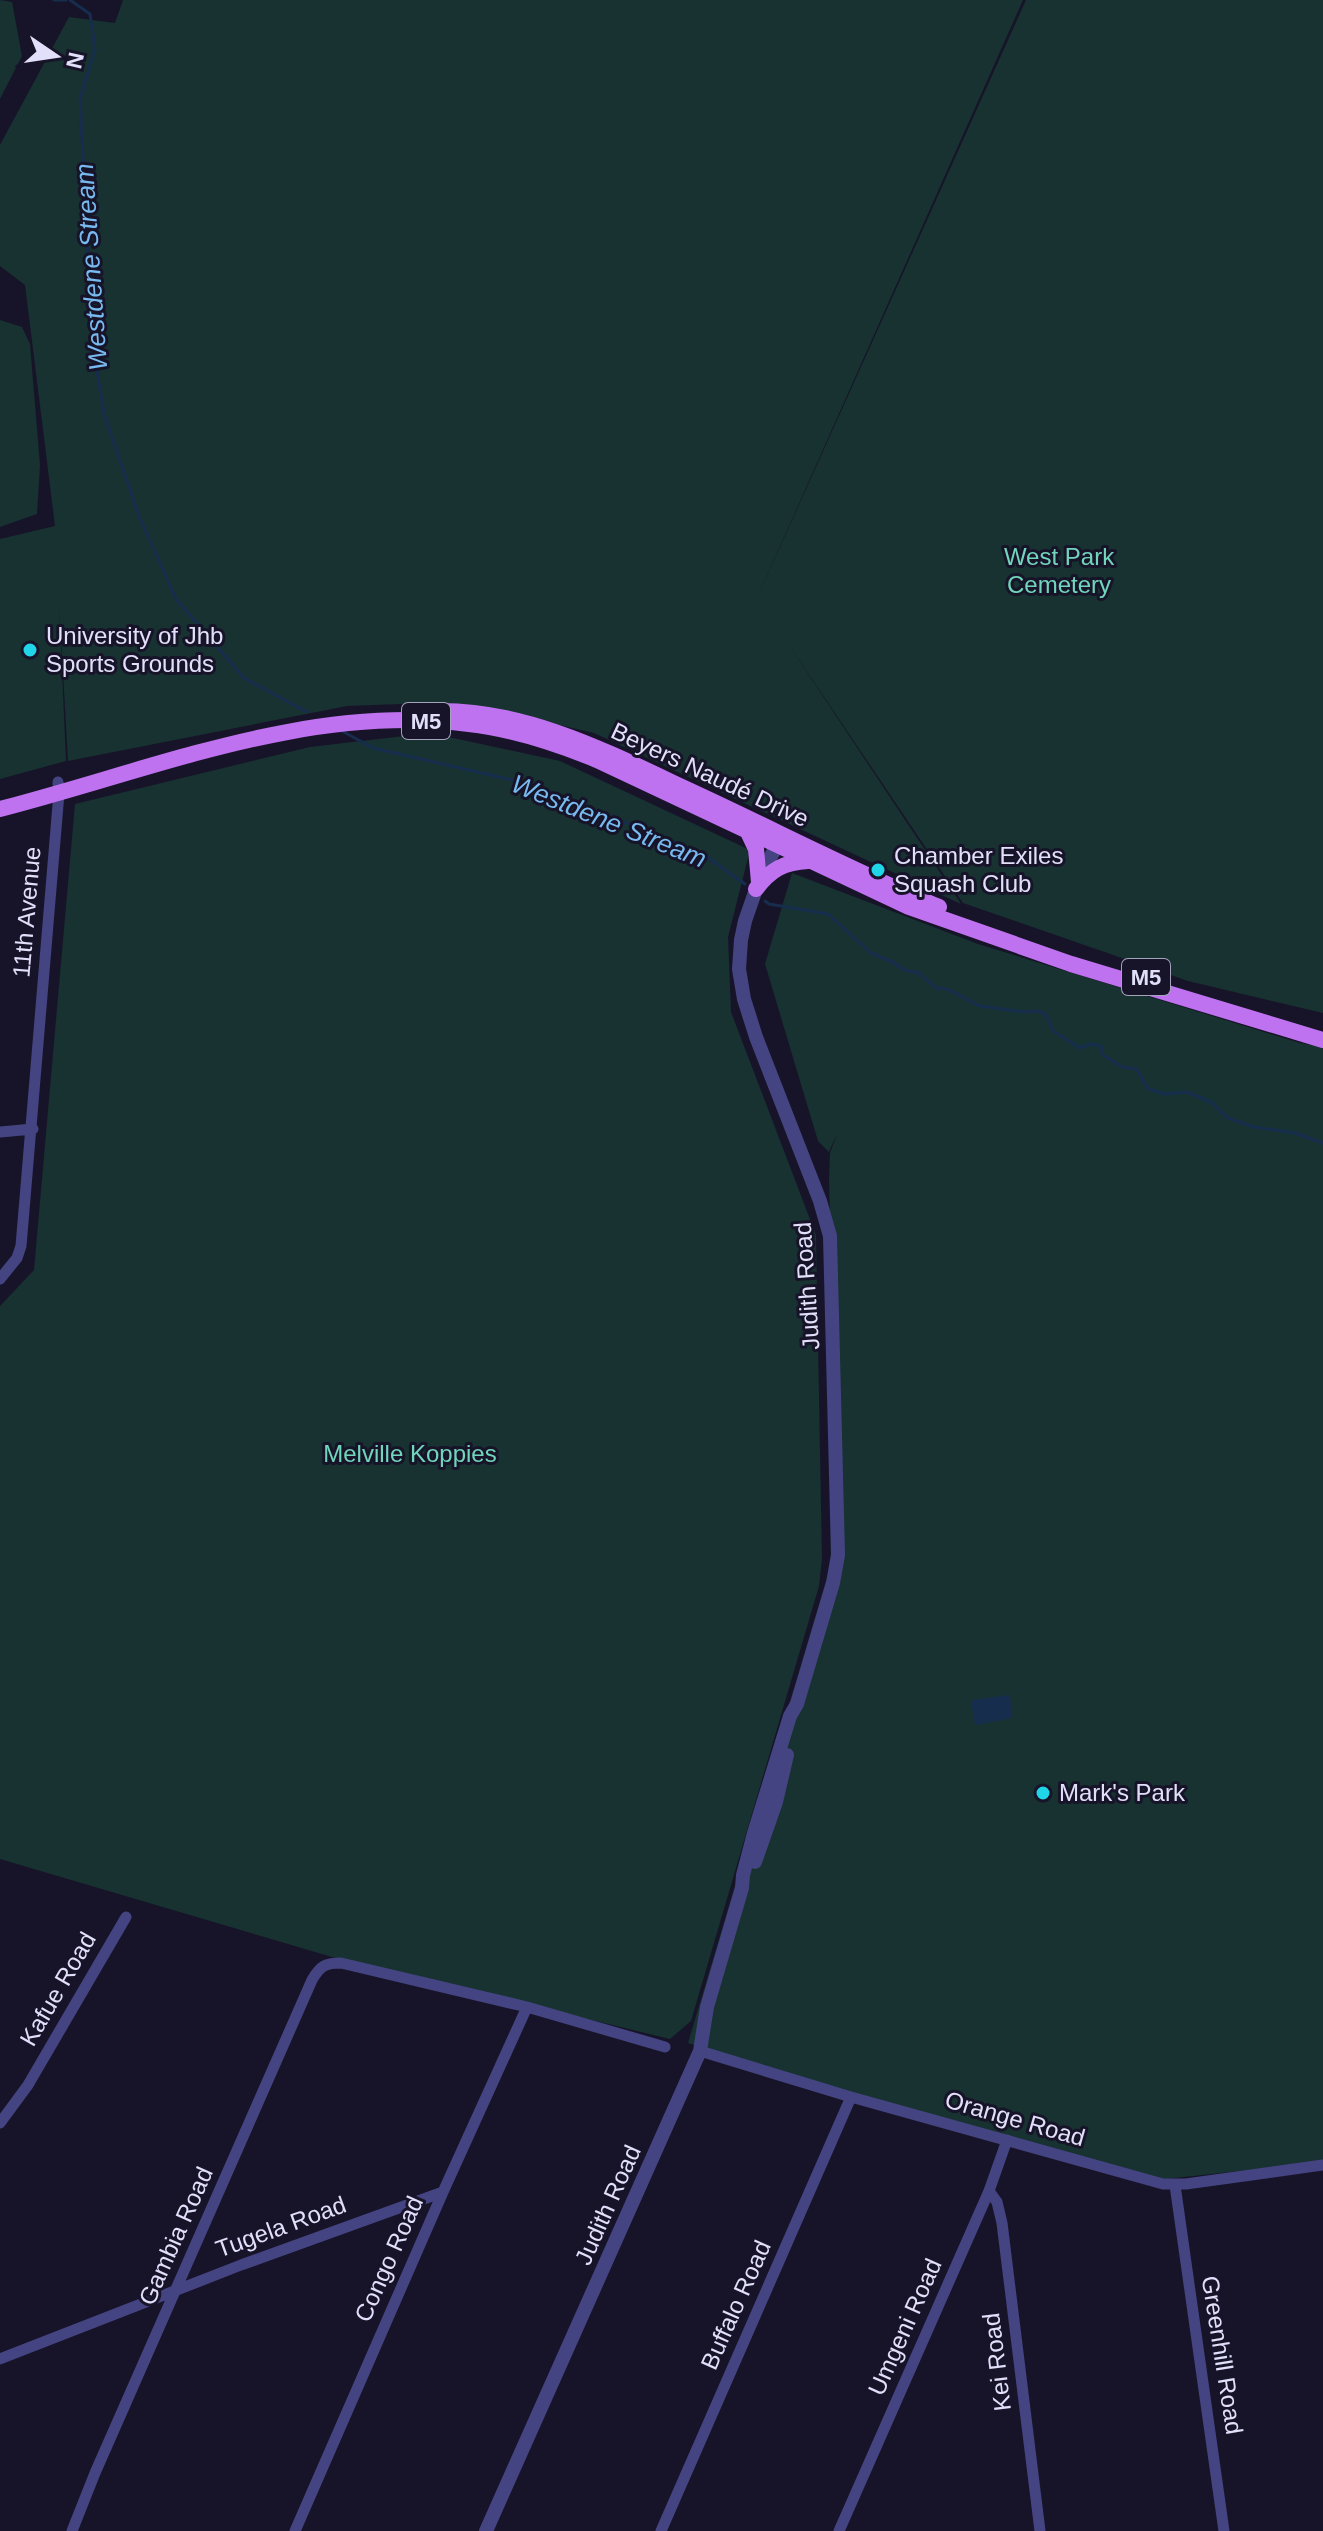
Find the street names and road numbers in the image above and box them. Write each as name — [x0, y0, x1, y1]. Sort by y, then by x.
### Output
road number: M5 — [402, 703, 450, 739]
street label: Beyers Naudé Drive — [607, 717, 813, 832]
street label: 11th Avenue — [7, 845, 46, 979]
road number: M5 — [1122, 959, 1170, 995]
street label: Judith Road — [789, 1221, 824, 1351]
street label: Kafue Road — [14, 1927, 101, 2050]
street label: Orange Road — [942, 2086, 1088, 2151]
street label: Judith Road — [569, 2141, 646, 2269]
street label: Gambia Road — [133, 2163, 218, 2309]
street label: Tugela Road — [212, 2190, 350, 2263]
street label: Congo Road — [349, 2192, 428, 2326]
street label: Buffalo Road — [695, 2236, 776, 2373]
street label: Umgeni Road — [862, 2254, 947, 2399]
street label: Greenhill Road — [1197, 2274, 1248, 2436]
street label: Kei Road — [977, 2311, 1016, 2413]

